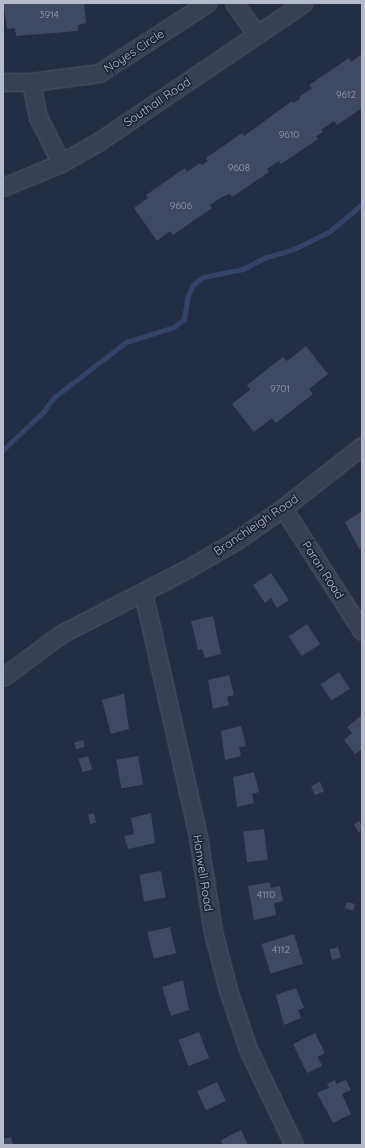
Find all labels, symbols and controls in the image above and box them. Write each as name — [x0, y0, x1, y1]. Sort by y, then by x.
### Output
house number: 3914 — [39, 9, 59, 21]
street label: Noyes Circle — [101, 26, 167, 76]
street label: Southall Road — [121, 74, 193, 130]
house number: 9612 — [336, 89, 356, 101]
house number: 9610 — [279, 129, 299, 141]
house number: 9608 — [228, 162, 250, 174]
house number: 9606 — [170, 200, 192, 212]
house number: 9701 — [270, 383, 290, 395]
street label: Branchleigh Road — [211, 491, 301, 559]
street label: Paran Road — [299, 538, 347, 602]
street label: Hanwell Road — [190, 834, 216, 912]
house number: 4110 — [257, 889, 275, 901]
house number: 4112 — [272, 944, 290, 956]

